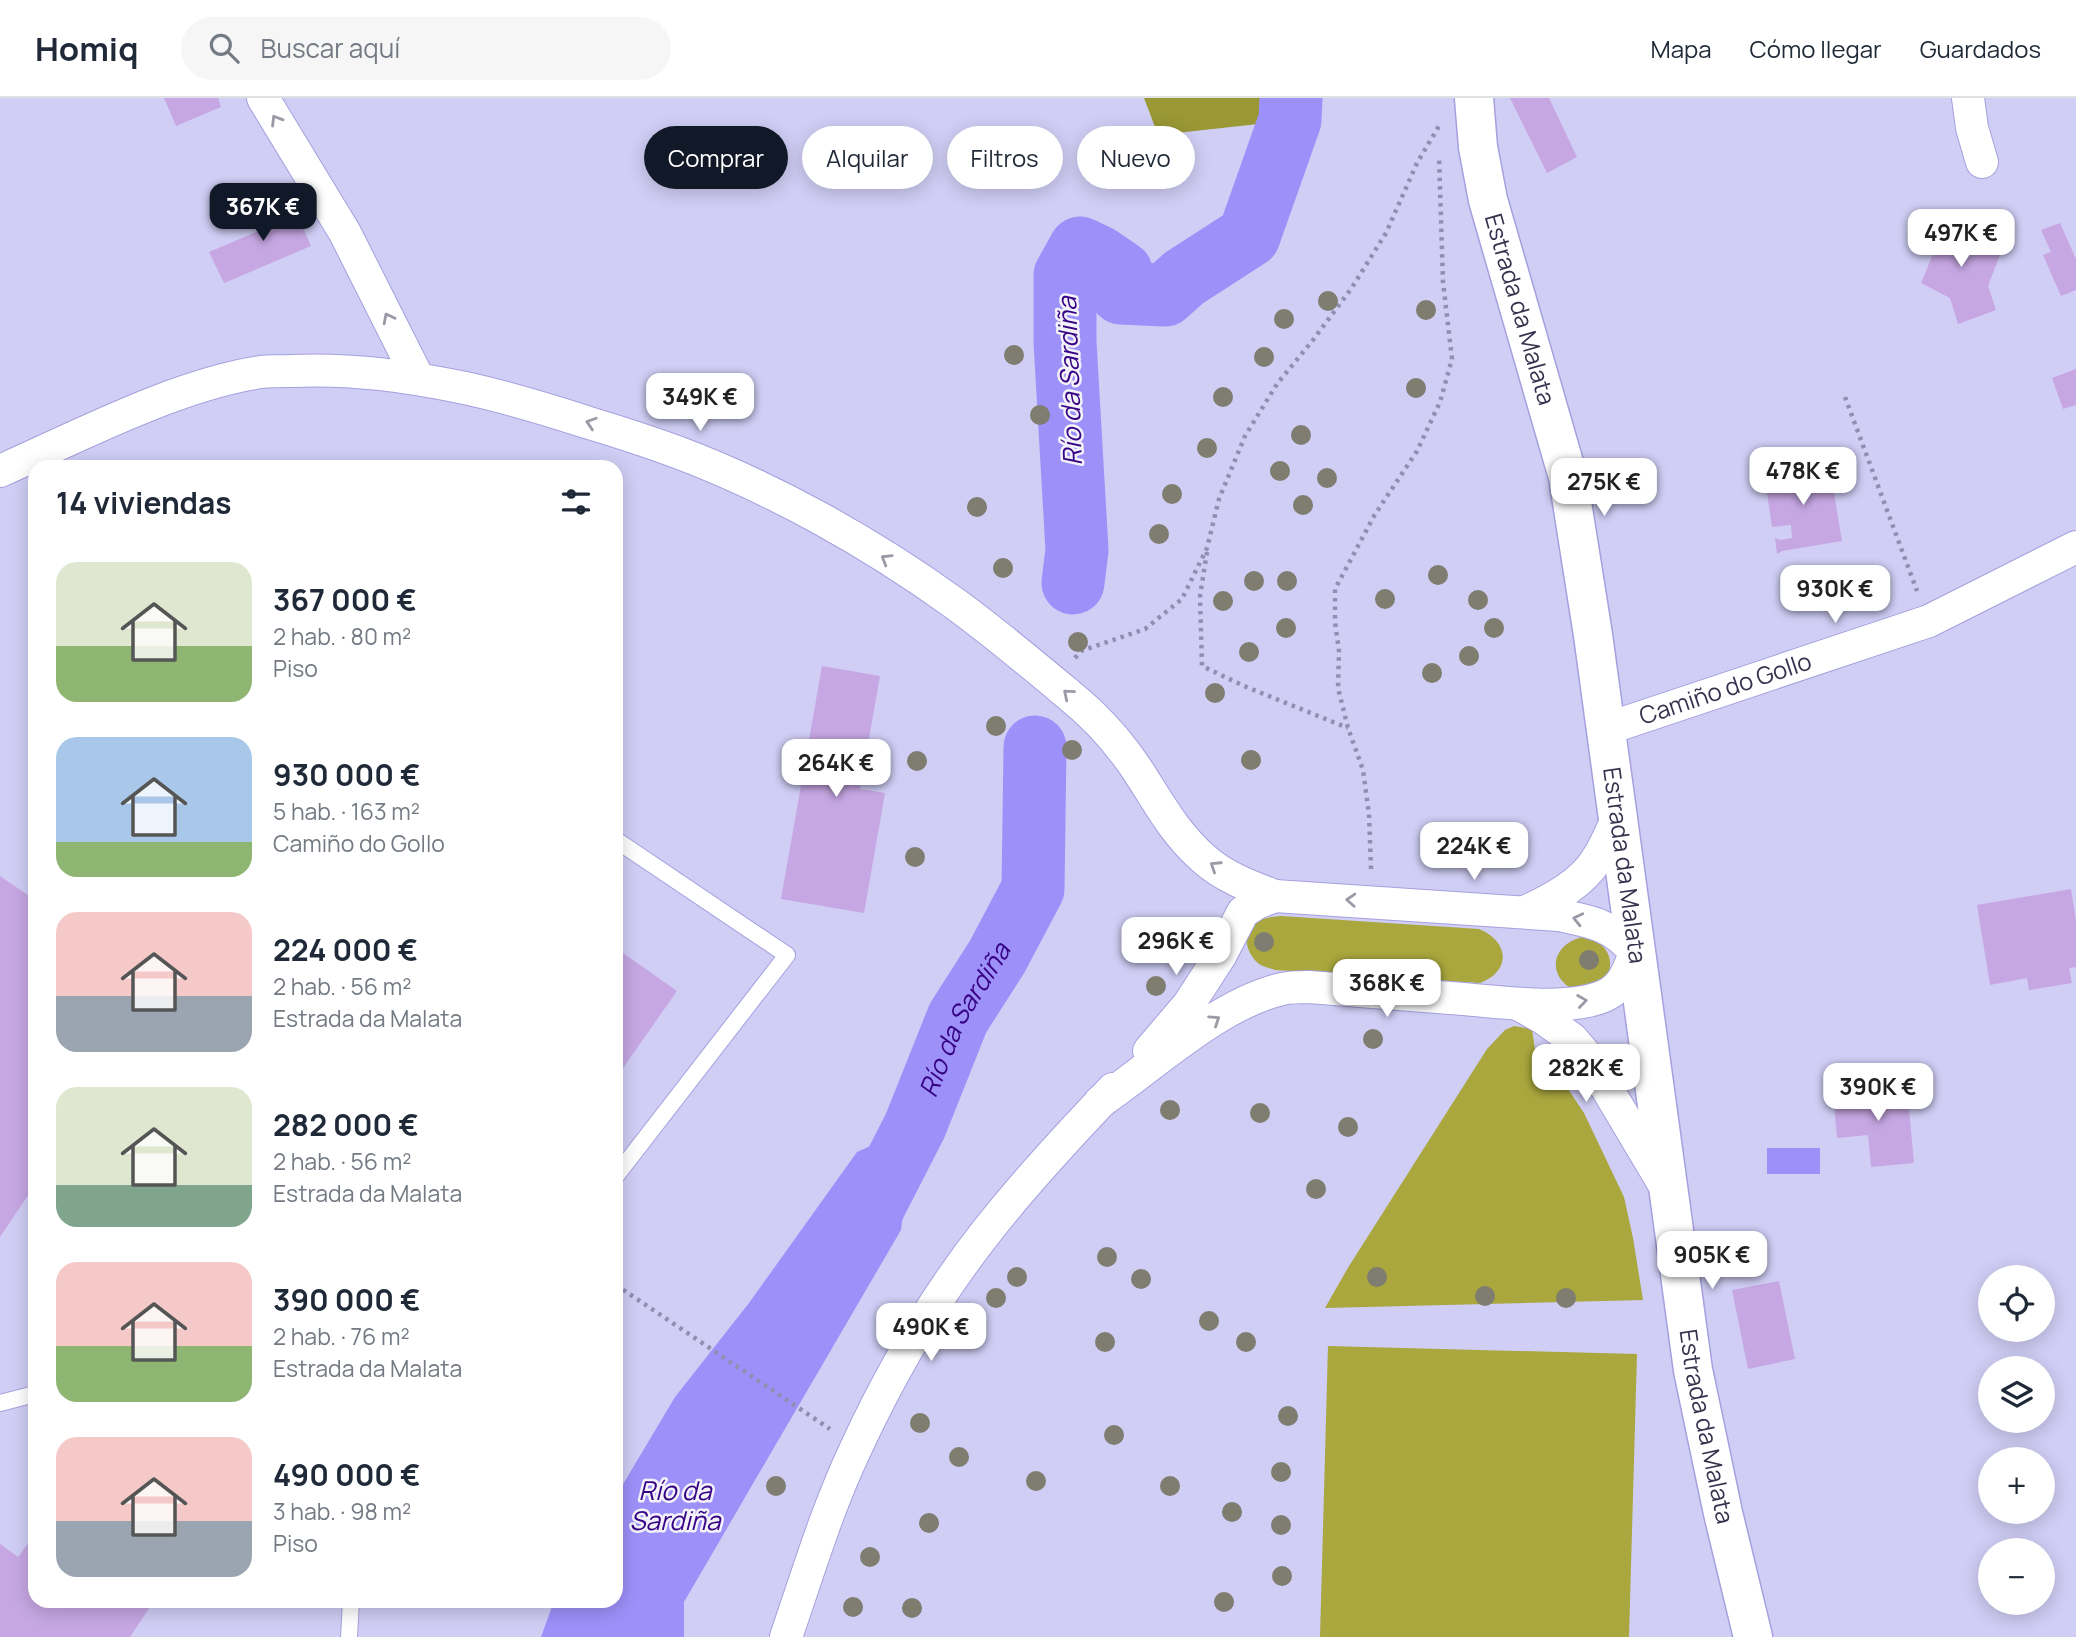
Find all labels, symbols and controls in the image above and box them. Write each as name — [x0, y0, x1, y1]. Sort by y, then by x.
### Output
search box — [181, 17, 671, 80]
text: Homiq — [35, 26, 139, 71]
icon: search — [205, 29, 243, 67]
text: Buscar aquí — [261, 30, 400, 66]
text: Mapa — [1651, 32, 1712, 65]
text: Cómo llegar — [1750, 32, 1882, 65]
text: Guardados — [1920, 32, 2041, 65]
one-way arrow — [271, 114, 284, 127]
chip: Comprar — [644, 126, 788, 189]
chip: Alquilar — [802, 126, 933, 189]
chip: Filtros — [947, 126, 1063, 189]
chip: Nuevo — [1077, 126, 1195, 189]
pin: 367K € — [206, 184, 320, 243]
text: 367K € — [226, 190, 300, 222]
street label: Estrada da Malata — [1478, 209, 1564, 409]
pin: 497K € — [1904, 209, 2018, 269]
text: 497K € — [1924, 216, 1998, 248]
water label: Río da Sardiña — [1048, 294, 1090, 466]
one-way arrow — [382, 312, 396, 325]
pin: 349K € — [643, 374, 757, 433]
text: 349K € — [662, 380, 738, 412]
one-way arrow — [585, 417, 597, 432]
pin: 478K € — [1746, 448, 1860, 507]
text: 478K € — [1765, 454, 1841, 486]
pin: 275K € — [1547, 458, 1661, 518]
text: 275K € — [1567, 465, 1641, 497]
text: 14 viviendas — [56, 482, 232, 523]
icon: filters — [557, 483, 595, 521]
one-way arrow — [880, 554, 893, 567]
pin: 930K € — [1778, 566, 1892, 625]
text: 930K € — [1796, 572, 1874, 604]
text: 367 000 € — [273, 579, 417, 620]
icon: home — [112, 590, 196, 674]
text: 2 hab. · 80 m² — [273, 620, 411, 652]
street label: Camiño do Gollo — [1635, 644, 1815, 732]
text: Piso — [273, 652, 318, 684]
one-way arrow — [1064, 690, 1077, 702]
pin: 264K € — [779, 740, 893, 799]
text: 264K € — [798, 746, 874, 778]
text: 930 000 € — [273, 754, 421, 795]
icon: home — [112, 765, 196, 849]
street label: Estrada da Malata — [1596, 765, 1656, 965]
text: 5 hab. · 163 m² — [273, 795, 420, 827]
pin: 224K € — [1417, 822, 1531, 882]
text: Camiño do Gollo — [273, 827, 445, 859]
text: 224K € — [1436, 829, 1512, 861]
one-way arrow — [1209, 861, 1222, 874]
one-way arrow — [1346, 893, 1357, 908]
one-way arrow — [1572, 913, 1584, 928]
pin: 296K € — [1119, 918, 1233, 977]
text: 296K € — [1137, 924, 1215, 956]
text: 224 000 € — [273, 929, 418, 970]
water label: Río da Sardiña — [909, 935, 1019, 1102]
icon: home — [112, 940, 196, 1024]
pin: 368K € — [1330, 960, 1444, 1019]
text: 368K € — [1349, 966, 1425, 998]
text: 2 hab. · 56 m² — [273, 970, 411, 1002]
one-way arrow — [1576, 994, 1588, 1009]
text: Estrada da Malata — [273, 1002, 462, 1034]
one-way arrow — [1207, 1015, 1220, 1028]
pin: 282K € — [1529, 1044, 1643, 1104]
text: 282K € — [1548, 1051, 1624, 1083]
pin: 390K € — [1821, 1063, 1935, 1123]
text: 390K € — [1839, 1070, 1917, 1102]
text: 282 000 € — [273, 1104, 419, 1145]
icon: home — [112, 1115, 196, 1199]
text: 2 hab. · 56 m² — [273, 1145, 411, 1177]
text: Estrada da Malata — [273, 1177, 462, 1209]
pin: 905K € — [1655, 1232, 1769, 1291]
text: 905K € — [1673, 1238, 1751, 1270]
map controls — [1978, 1265, 2055, 1615]
button: locate — [1978, 1265, 2055, 1342]
text: 390 000 € — [273, 1279, 421, 1320]
icon: home — [112, 1290, 196, 1374]
pin: 490K € — [874, 1304, 988, 1363]
text: 490K € — [892, 1310, 970, 1342]
text: 2 hab. · 76 m² — [273, 1320, 410, 1352]
street label: Estrada da Malata — [1673, 1327, 1743, 1527]
text: Estrada da Malata — [273, 1352, 462, 1384]
button: layers — [1978, 1356, 2055, 1433]
button: + — [1978, 1447, 2055, 1524]
text: 490 000 € — [273, 1454, 421, 1495]
icon: home — [112, 1465, 196, 1549]
water label: Río da Sardiña — [630, 1472, 722, 1538]
text: 3 hab. · 98 m² — [273, 1495, 411, 1527]
text: Piso — [273, 1527, 318, 1559]
button: − — [1978, 1538, 2055, 1615]

